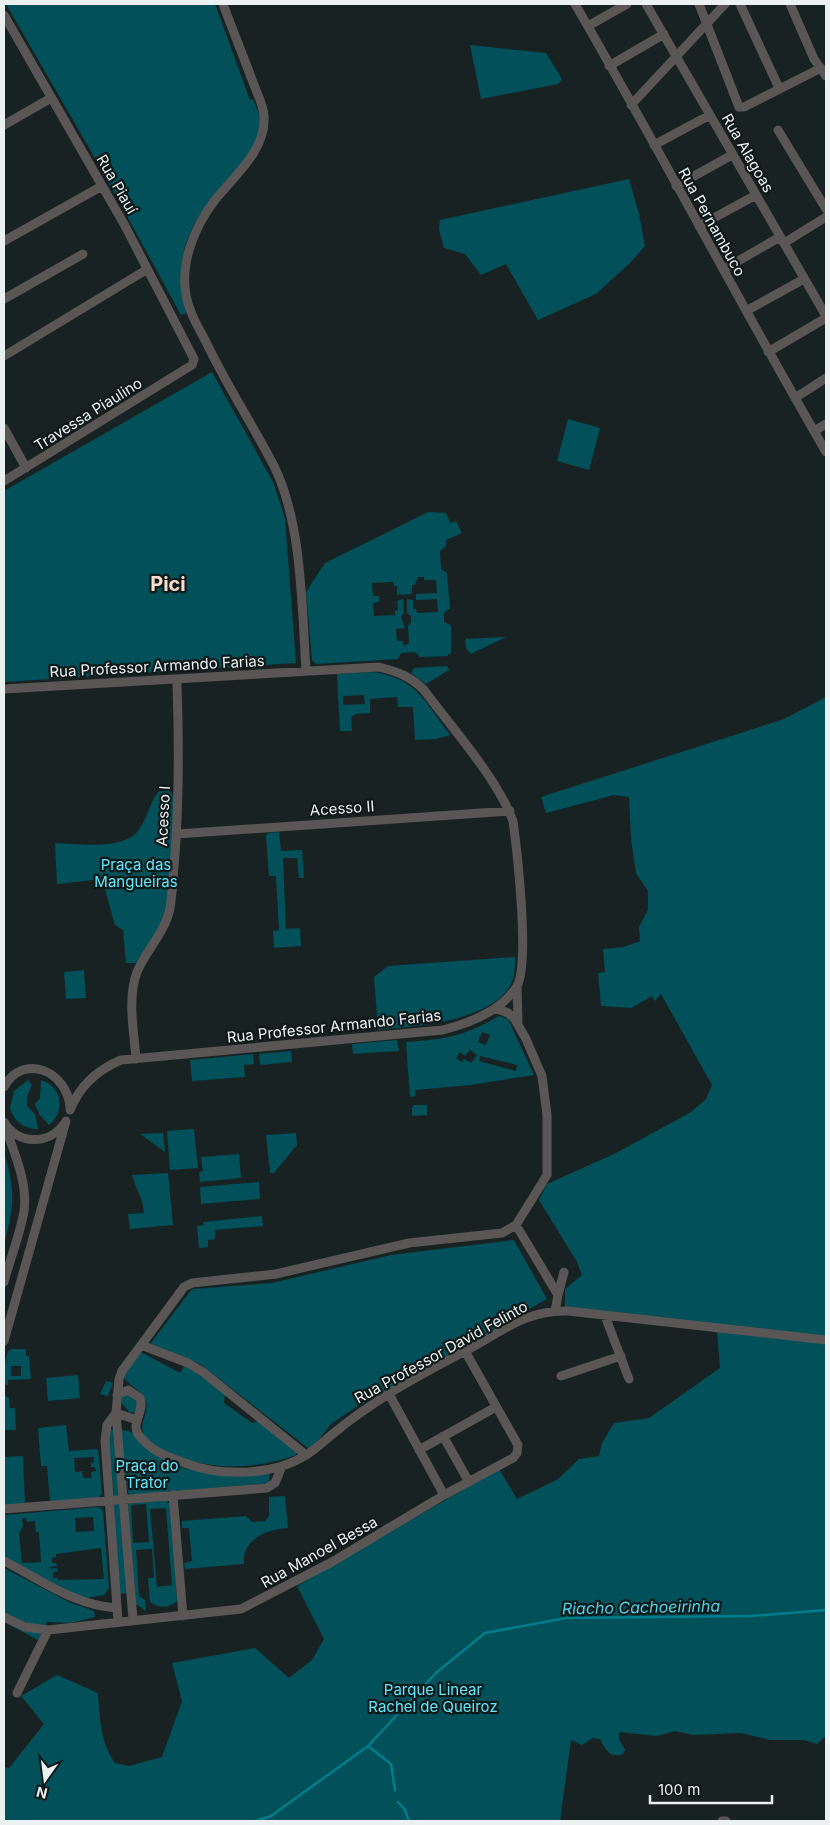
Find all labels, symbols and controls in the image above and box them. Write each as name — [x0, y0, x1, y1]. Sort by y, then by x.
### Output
street label: Rua Alagoas — [718, 110, 778, 196]
street label: Rua Piauí — [92, 151, 142, 217]
street label: Rua Pernambuco — [674, 164, 750, 280]
street label: Travessa Piaulino — [31, 373, 145, 455]
district label: Pici — [150, 572, 186, 596]
street label: Rua Professor Armando Farias — [49, 651, 265, 681]
street label: Acesso I — [152, 785, 174, 847]
street label: Acesso II — [309, 796, 375, 820]
park label: Praça das Mangueiras — [94, 855, 178, 891]
street label: Rua Professor Armando Farias — [226, 1005, 442, 1047]
street label: Rua Professor David Felinto — [351, 1296, 531, 1408]
park label: Praça do Trator — [115, 1456, 179, 1492]
street label: Rua Manoel Bessa — [257, 1512, 381, 1592]
water label: Riacho Cachoeirinha — [562, 1596, 721, 1618]
park label: Parque Linear Rachel de Queiroz — [368, 1680, 498, 1716]
north arrow — [20, 1755, 70, 1805]
scale bar — [650, 1772, 772, 1804]
text: 100 m — [658, 1780, 700, 1799]
text: N — [35, 1784, 49, 1803]

